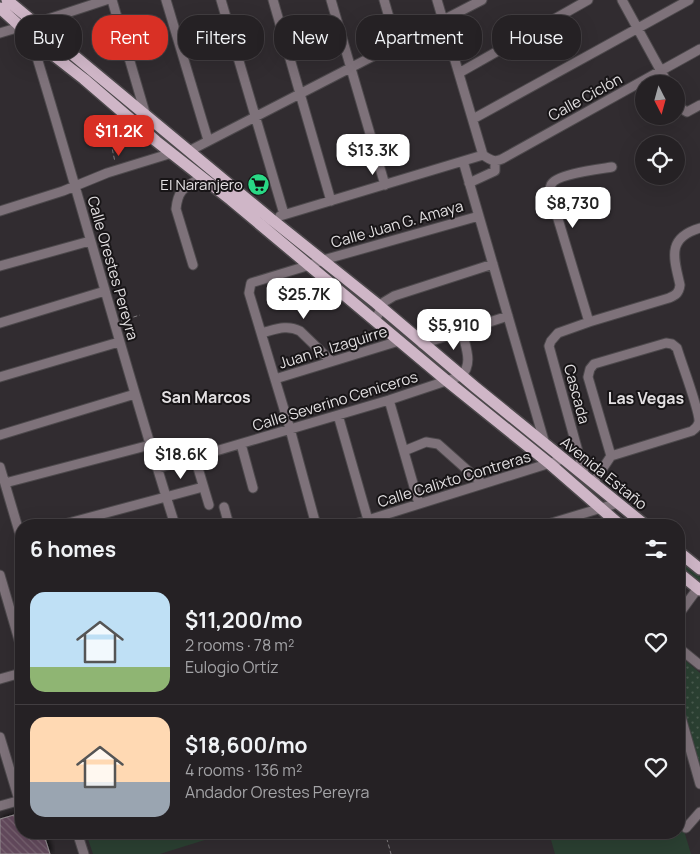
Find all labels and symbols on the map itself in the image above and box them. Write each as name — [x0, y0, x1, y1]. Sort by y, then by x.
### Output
street label: Calle Ciclón — [544, 68, 626, 126]
north arrow — [635, 75, 685, 125]
pin: $11.2K — [78, 114, 160, 157]
pin: $13.3K — [332, 134, 414, 176]
supermarket icon: El Naranjero — [247, 172, 271, 196]
place label: El Naranjero — [160, 174, 243, 195]
pin: $8,730 — [532, 186, 614, 229]
street label: Calle Orestes Pereyra — [82, 194, 144, 342]
street label: Calle Juan G. Amaya — [328, 195, 466, 253]
pin: $25.7K — [263, 278, 345, 320]
pin: $5,910 — [413, 308, 495, 351]
street label: Juan R. Izaguirre — [276, 320, 390, 373]
street label: Cascada — [559, 362, 595, 426]
street label: Calle Severino Ceniceros — [250, 366, 420, 436]
district label: San Marcos — [161, 386, 251, 408]
district label: Las Vegas — [608, 387, 684, 409]
street label: Avenida Estaño — [556, 432, 652, 515]
pin: $18.6K — [140, 438, 222, 480]
street label: Calle Calixto Contreras — [375, 446, 533, 512]

